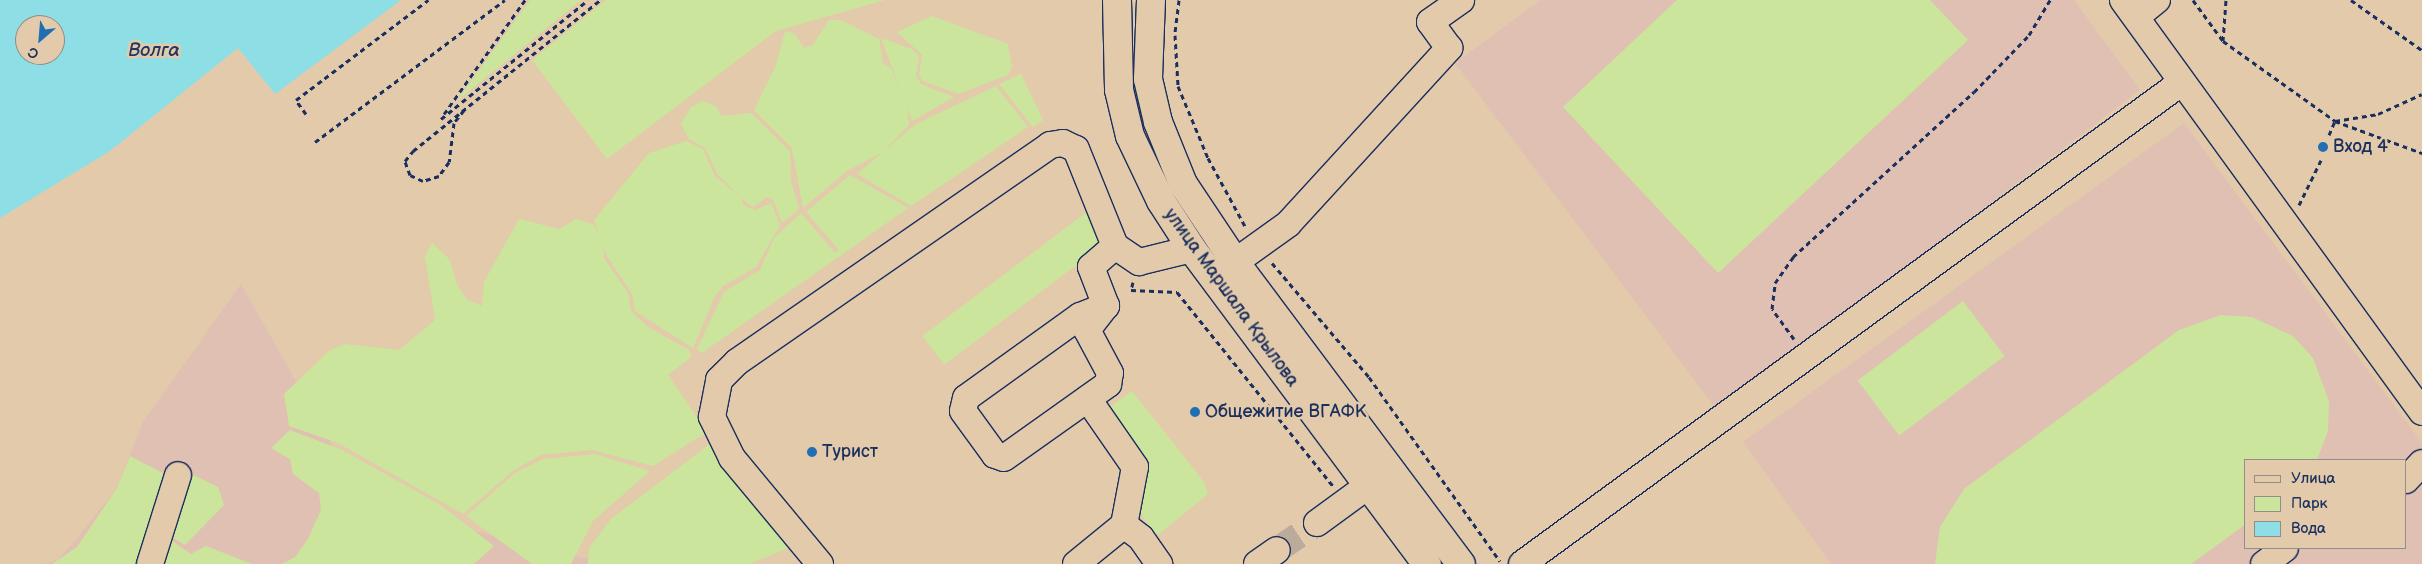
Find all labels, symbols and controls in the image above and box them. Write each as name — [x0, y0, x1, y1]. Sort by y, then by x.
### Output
north arrow — [15, 15, 65, 65]
water label: Волга — [128, 40, 180, 62]
text: С — [25, 43, 42, 63]
place label: Вход 4 — [2333, 136, 2388, 158]
marker: Вход 4 — [2317, 141, 2329, 153]
street label: улица Маршала Крылова — [1159, 205, 1303, 391]
place label: Общежитие ВГАФК — [1205, 401, 1366, 423]
marker: Общежитие ВГАФК — [1189, 406, 1201, 418]
place label: Турист — [822, 441, 878, 463]
marker: Турист — [806, 446, 818, 458]
legend — [2244, 459, 2407, 549]
text: Улица — [2291, 469, 2335, 488]
text: Парк — [2291, 494, 2328, 513]
text: Вода — [2291, 519, 2326, 538]

